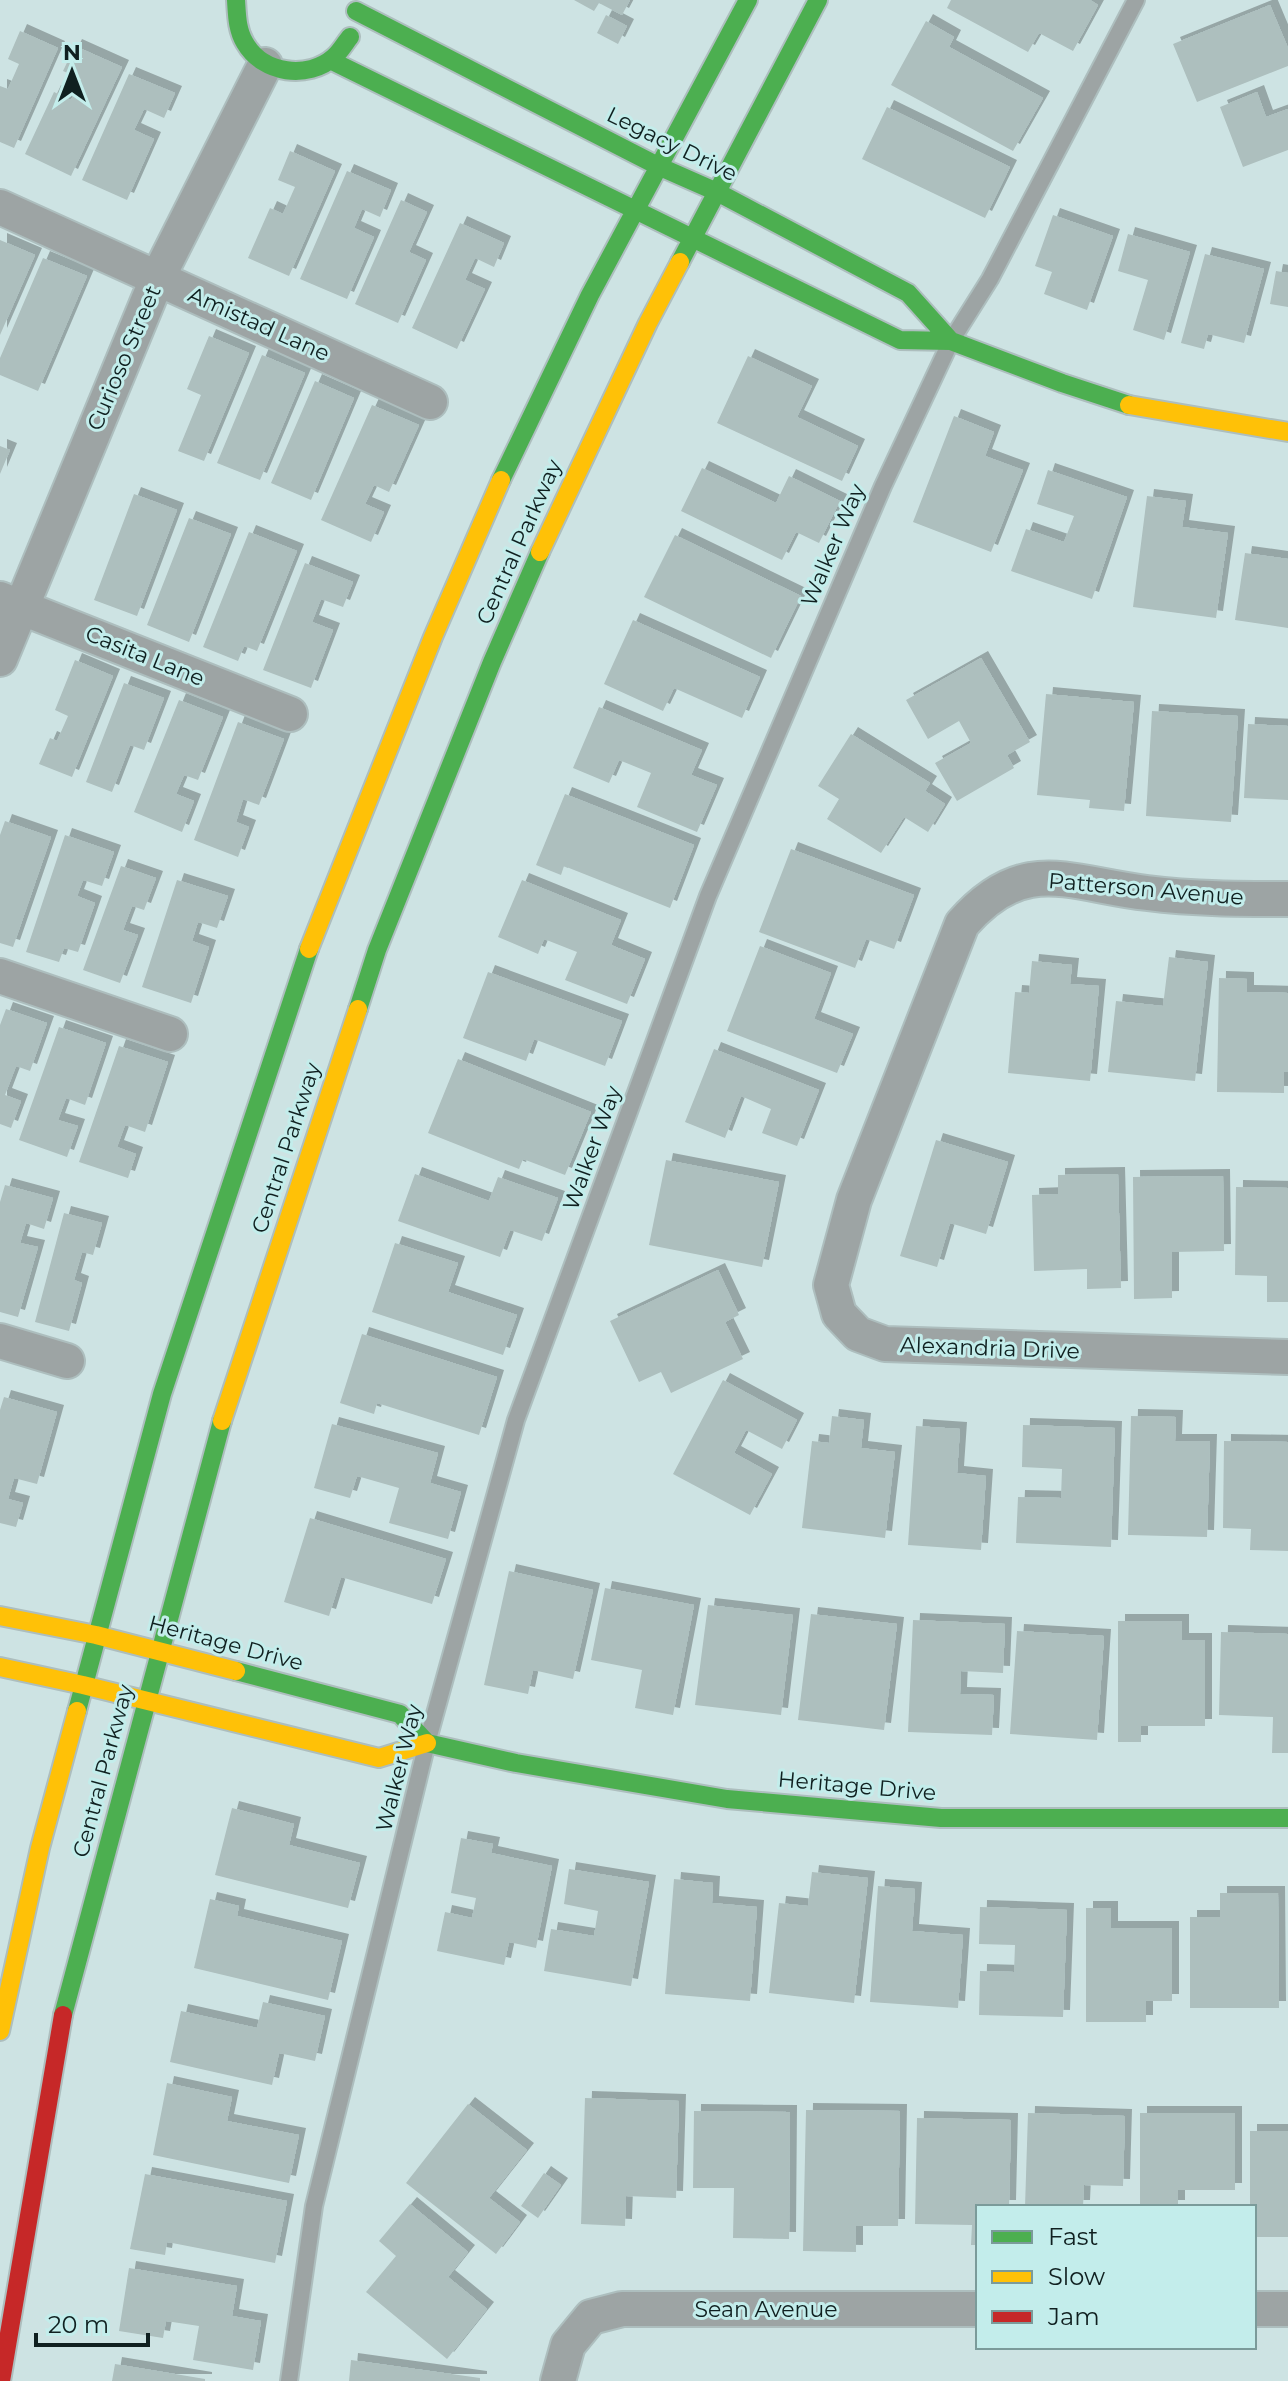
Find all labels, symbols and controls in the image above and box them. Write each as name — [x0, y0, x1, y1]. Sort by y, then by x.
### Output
north arrow — [32, 32, 112, 112]
text: N — [63, 39, 81, 66]
street label: Legacy Drive — [602, 101, 742, 187]
street label: Curioso Street — [81, 281, 167, 435]
street label: Amistad Lane — [184, 281, 334, 367]
street label: Central Parkway — [471, 455, 568, 629]
street label: Walker Way — [795, 480, 871, 610]
street label: Casita Lane — [81, 620, 209, 692]
street label: Patterson Avenue — [1047, 867, 1245, 911]
street label: Central Parkway — [246, 1059, 326, 1237]
street label: Walker Way — [557, 1082, 627, 1214]
street label: Alexandria Drive — [900, 1331, 1080, 1365]
street label: Heritage Drive — [146, 1609, 306, 1677]
street label: Central Parkway — [67, 1682, 139, 1860]
street label: Walker Way — [370, 1701, 428, 1835]
street label: Heritage Drive — [777, 1766, 937, 1806]
legend — [976, 2205, 1256, 2349]
text: Fast — [1048, 2222, 1099, 2251]
text: Slow — [1048, 2262, 1105, 2291]
street label: Sean Avenue — [694, 2296, 838, 2323]
scale bar — [36, 2297, 148, 2347]
text: Jam — [1047, 2302, 1100, 2331]
text: 20 m — [48, 2310, 109, 2339]

